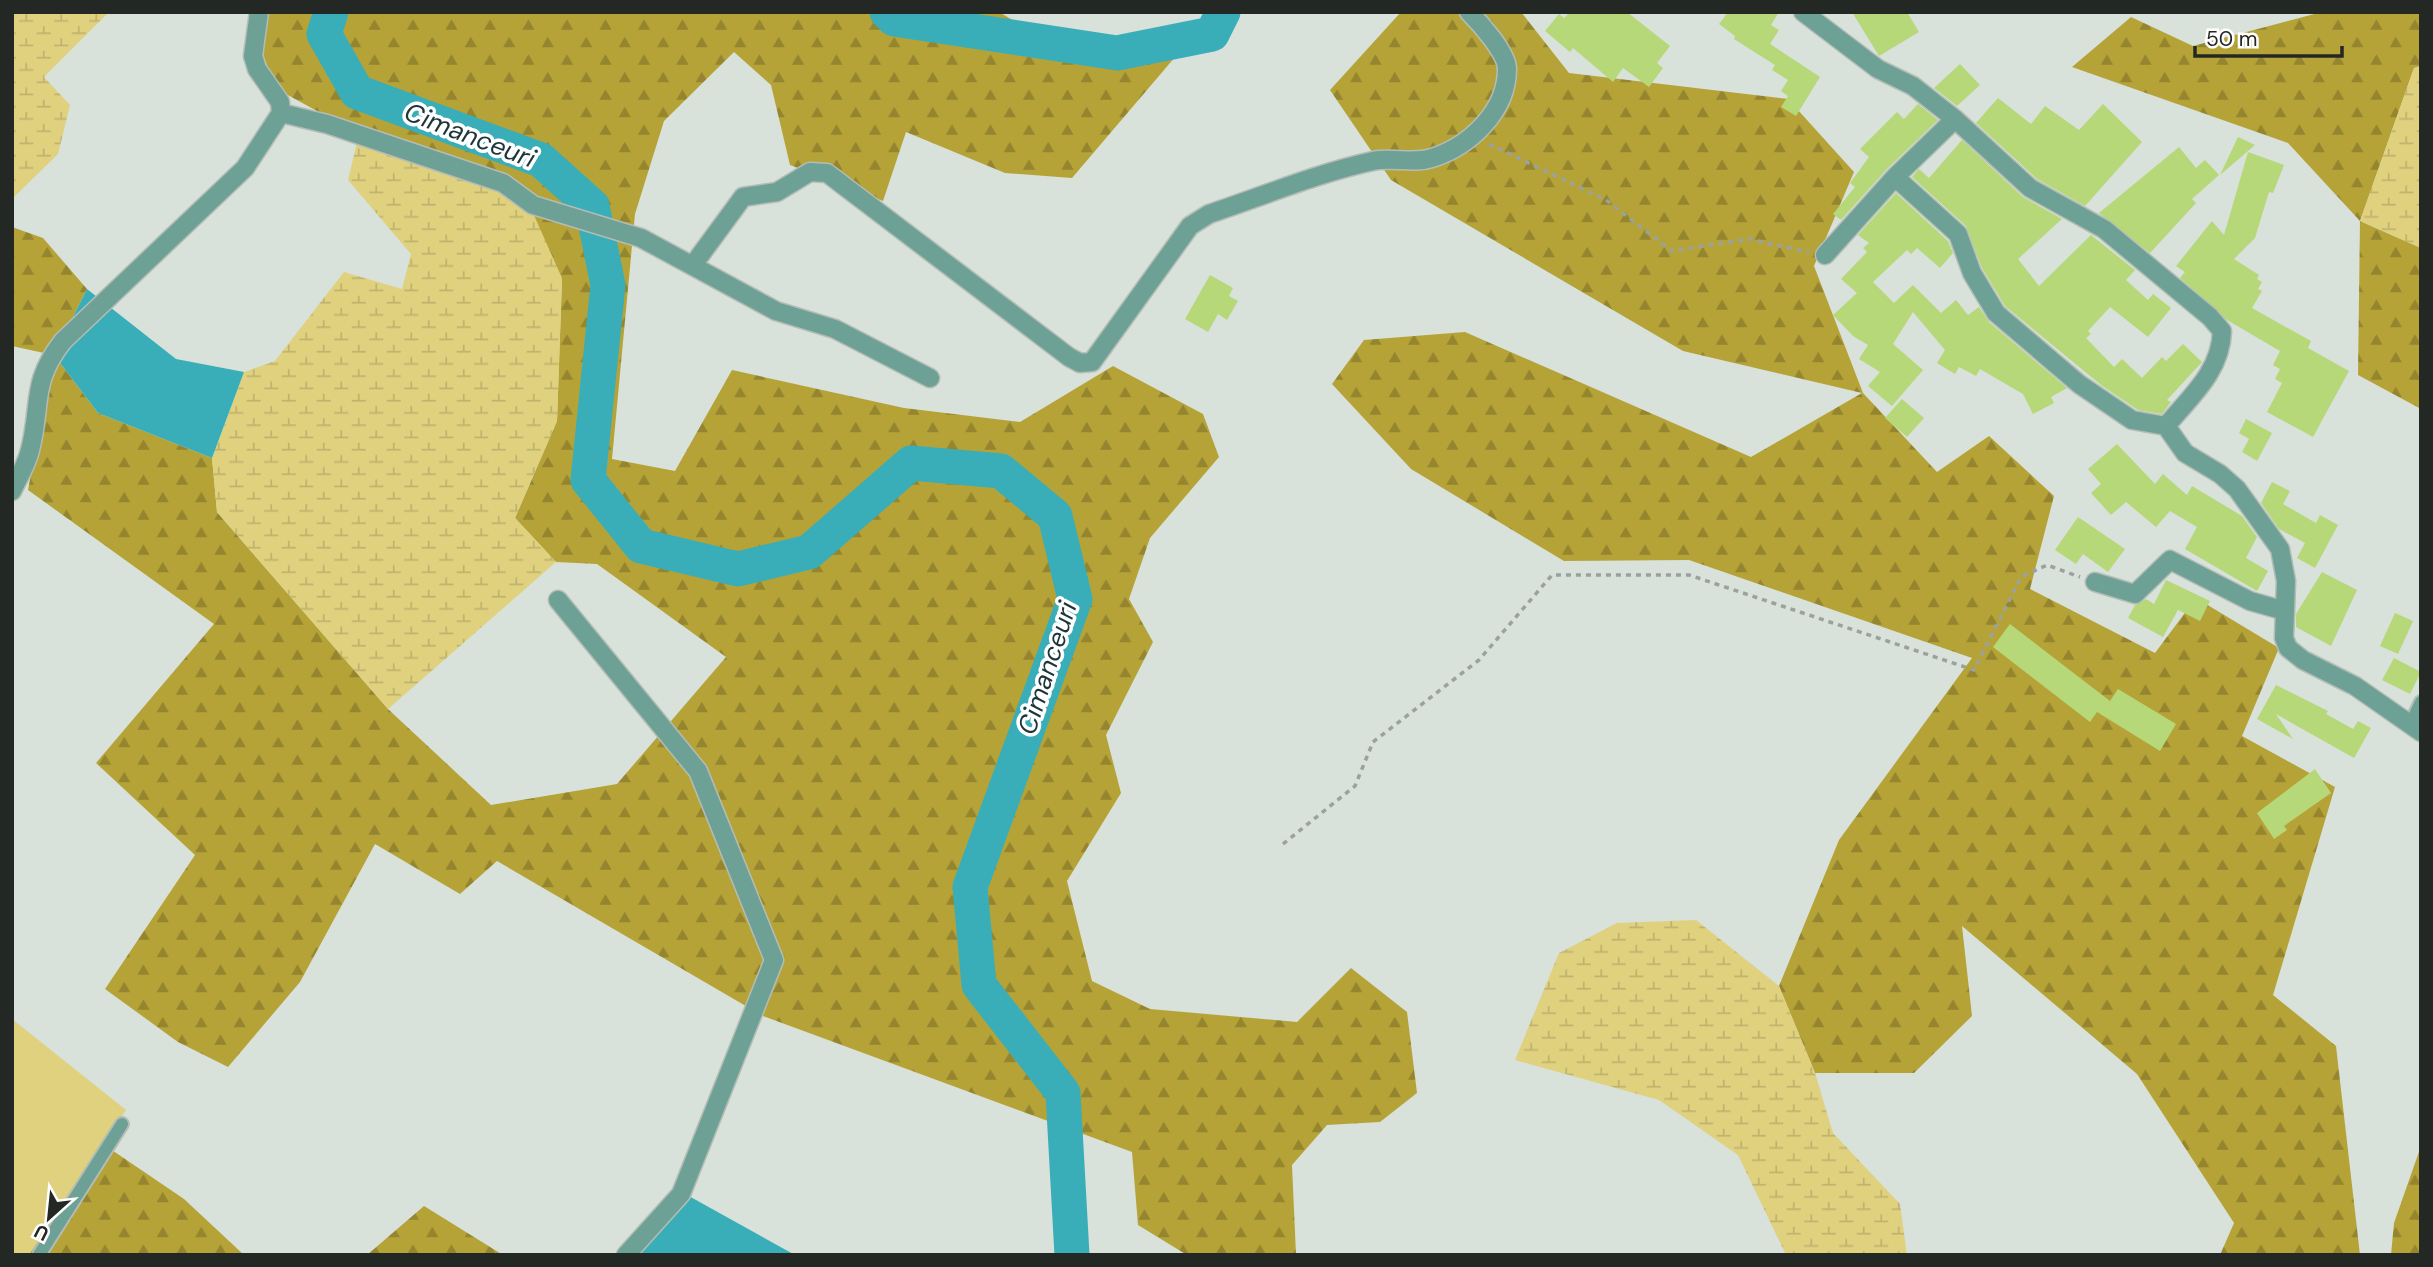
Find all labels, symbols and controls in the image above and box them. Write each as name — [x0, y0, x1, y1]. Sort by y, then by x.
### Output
scale bar — [2195, 14, 2342, 58]
text: 50 m — [2206, 25, 2257, 53]
water label: Cimanceuri — [400, 94, 541, 176]
water label: Cimanceuri — [1010, 597, 1085, 739]
north arrow — [14, 1183, 84, 1253]
text: U — [30, 1219, 53, 1247]

